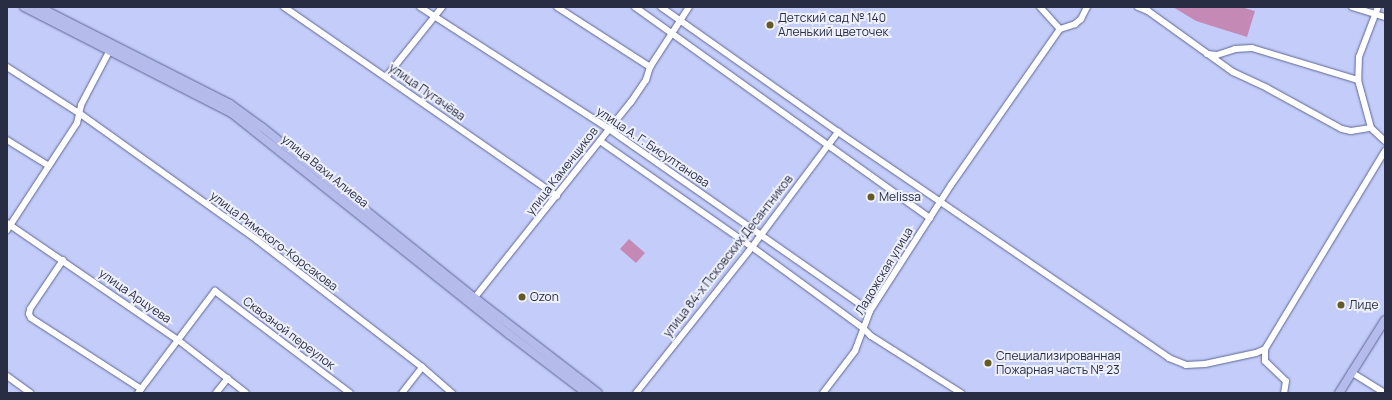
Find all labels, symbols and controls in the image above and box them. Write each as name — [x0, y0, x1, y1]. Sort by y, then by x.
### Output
place label: Детский сад № 140 Аленький цветочек — [778, 11, 888, 39]
marker: Детский сад № 140 Аленький цветочек — [765, 20, 775, 30]
street label: улица Пугачёва — [386, 60, 468, 124]
street label: улица А. Г. Бисултанова — [594, 104, 712, 190]
street label: улица Каменщиков — [523, 124, 601, 218]
street label: улица Вахи Алиева — [279, 132, 371, 210]
street label: улица 84-х Псковских Десантников — [660, 172, 796, 340]
street label: улица Римского-Корсакова — [207, 188, 341, 294]
place label: Melissa — [879, 190, 921, 204]
marker: Melissa — [866, 192, 876, 202]
street label: Ладожская улица — [852, 225, 916, 317]
street label: улица Арцуева — [96, 266, 174, 326]
place label: Ozon — [530, 290, 559, 304]
marker: Ozon — [517, 292, 527, 302]
street label: Сквозной переулок — [240, 294, 338, 372]
place label: Лиде — [1349, 298, 1378, 312]
marker: Лиде — [1336, 300, 1346, 310]
place label: Специализированная Пожарная часть № 23 — [996, 349, 1121, 377]
marker: Специализированная Пожарная часть № 23 — [983, 358, 993, 368]

